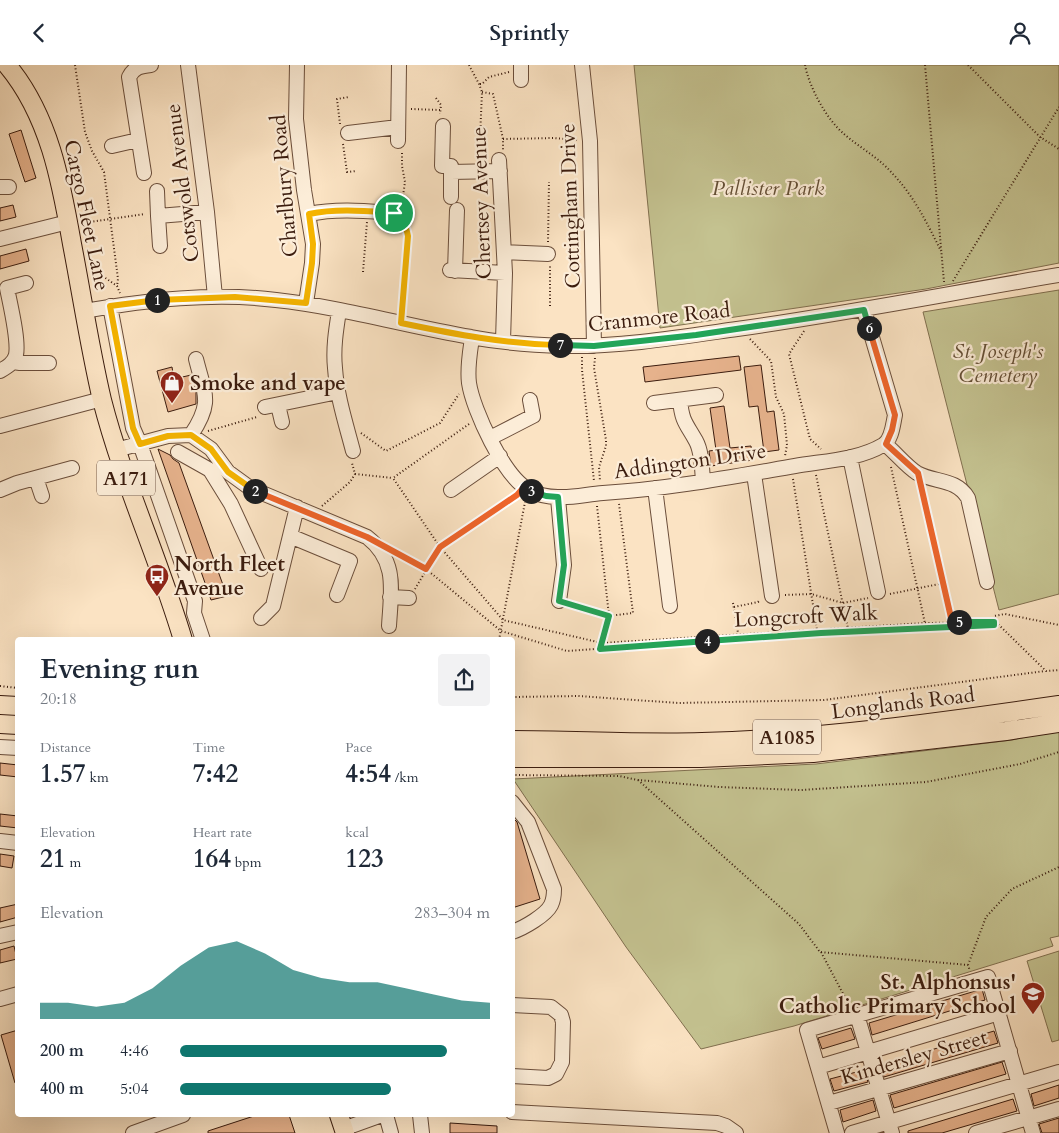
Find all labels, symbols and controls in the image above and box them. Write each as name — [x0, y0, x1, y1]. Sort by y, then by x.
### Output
text: Sprintly — [489, 18, 570, 48]
icon: back — [25, 19, 53, 47]
icon: person — [1006, 19, 1034, 47]
street label: Cotswold Avenue — [158, 102, 207, 264]
street label: Charlbury Road — [264, 113, 305, 258]
street label: Cottingham Drive — [553, 123, 588, 289]
street label: Chertsey Avenue — [464, 126, 499, 280]
street label: Cargo Fleet Lane — [56, 137, 117, 293]
park label: Pallister Park — [712, 174, 825, 203]
pin — [373, 192, 415, 234]
icon: arrive — [380, 199, 408, 227]
pin: 1 — [144, 287, 170, 313]
text: 1 — [154, 291, 161, 310]
street label: Cranmore Road — [587, 296, 732, 339]
pin: 6 — [856, 315, 882, 341]
text: 6 — [866, 319, 873, 338]
pin: 7 — [548, 333, 572, 357]
text: 7 — [557, 336, 564, 355]
park label: St. Joseph's Cemetery — [953, 337, 1043, 390]
place label: Smoke and vape — [190, 369, 346, 398]
shop icon: Smoke and vape — [159, 370, 185, 404]
street label: Addington Drive — [612, 436, 768, 487]
road number: A171 — [97, 461, 155, 495]
pin: 2 — [242, 479, 268, 503]
pin: 3 — [518, 479, 544, 503]
text: 2 — [252, 482, 259, 501]
text: 3 — [528, 482, 535, 501]
place label: North Fleet Avenue — [174, 550, 285, 603]
bus stop icon: North Fleet Avenue — [144, 563, 170, 597]
street label: Longcroft Walk — [733, 598, 879, 635]
pin: 5 — [946, 609, 972, 635]
text: 5 — [956, 613, 963, 632]
pin: 4 — [694, 629, 720, 653]
text: 4 — [704, 632, 711, 651]
text: Evening run — [40, 650, 199, 688]
button: share — [438, 654, 490, 706]
street label: Longlands Road — [830, 680, 976, 727]
text: 20:18 — [40, 688, 77, 710]
road number: A1085 — [753, 719, 821, 755]
text: Distance — [40, 738, 91, 757]
text: Time — [193, 738, 225, 757]
text: Pace — [345, 738, 372, 757]
text: 1.57 — [40, 757, 86, 791]
text: 7:42 — [193, 757, 238, 791]
text: 4:54 — [345, 757, 391, 791]
text: km — [86, 768, 109, 787]
text: /km — [391, 768, 419, 787]
text: Elevation — [40, 823, 96, 842]
text: Heart rate — [193, 823, 252, 842]
text: kcal — [345, 823, 369, 842]
text: 21 — [40, 842, 66, 876]
text: 164 — [193, 842, 231, 876]
text: 123 — [345, 842, 384, 876]
text: m — [66, 853, 81, 872]
text: bpm — [231, 853, 262, 872]
text: Elevation — [40, 902, 104, 924]
text: 283–304 m — [414, 902, 490, 924]
place label: St. Alphonsus' Catholic Primary School — [779, 968, 1016, 1021]
school or university icon: St. Alphonsus' Catholic Primary School — [1020, 981, 1046, 1015]
street label: Kindersley Street — [838, 1023, 991, 1092]
text: 200 m — [40, 1040, 84, 1062]
text: 4:46 — [120, 1040, 149, 1062]
text: 400 m — [40, 1078, 84, 1100]
text: 5:04 — [120, 1078, 149, 1100]

